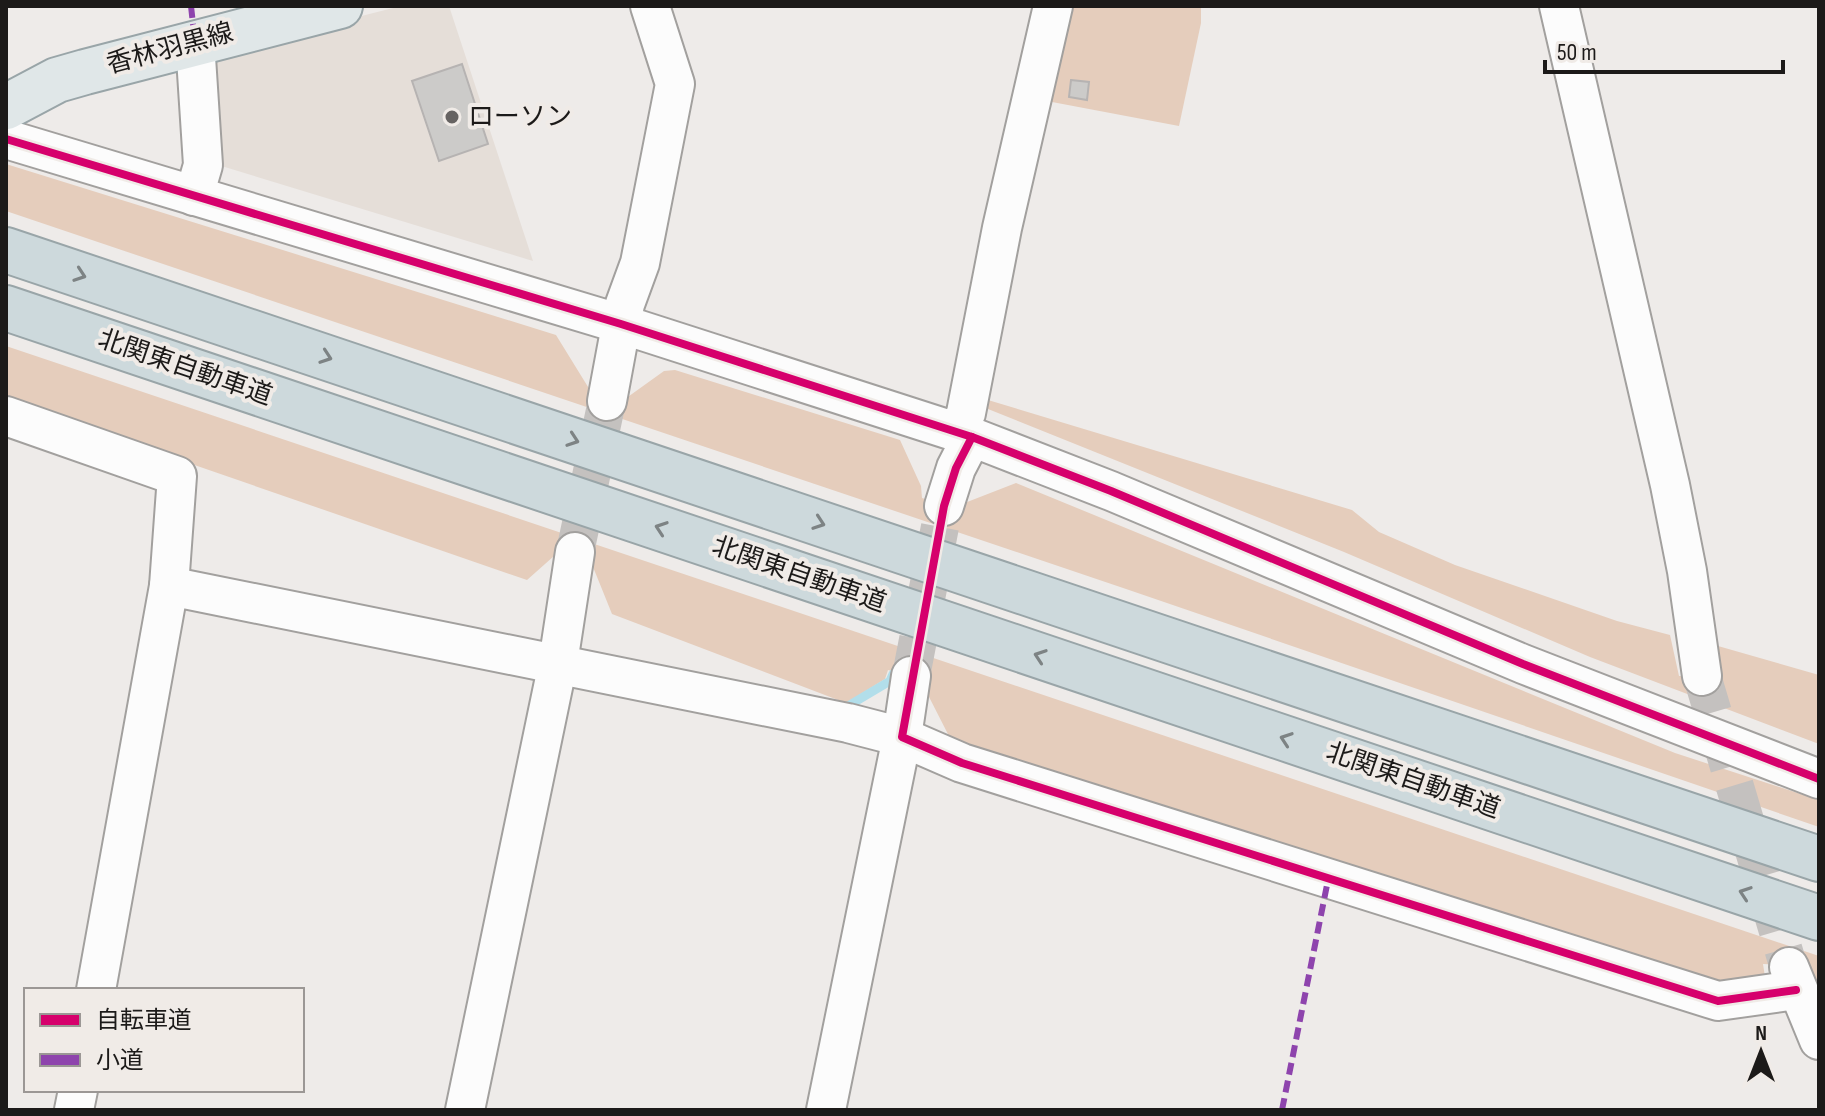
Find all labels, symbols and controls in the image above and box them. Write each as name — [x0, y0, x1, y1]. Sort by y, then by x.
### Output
street label: 香林羽黒線 — [103, 17, 237, 81]
scale bar — [1545, 24, 1783, 74]
text: 50 m — [1557, 38, 1597, 67]
place label: ローソン — [468, 102, 572, 133]
marker: ローソン — [443, 108, 461, 126]
one-way arrow — [72, 265, 86, 281]
street label: 北関東自動車道 — [94, 324, 276, 412]
one-way arrow — [319, 348, 333, 364]
one-way arrow — [565, 431, 579, 447]
one-way arrow — [812, 514, 826, 530]
one-way arrow — [655, 522, 669, 538]
street label: 北関東自動車道 — [708, 531, 890, 619]
one-way arrow — [1034, 649, 1048, 665]
one-way arrow — [1280, 732, 1294, 748]
street label: 北関東自動車道 — [1322, 737, 1504, 825]
one-way arrow — [1739, 887, 1753, 903]
legend — [24, 988, 304, 1092]
text: 自転車道 — [96, 1006, 192, 1035]
north arrow — [1721, 1012, 1801, 1092]
text: N — [1755, 1020, 1767, 1047]
text: 小道 — [96, 1046, 144, 1075]

